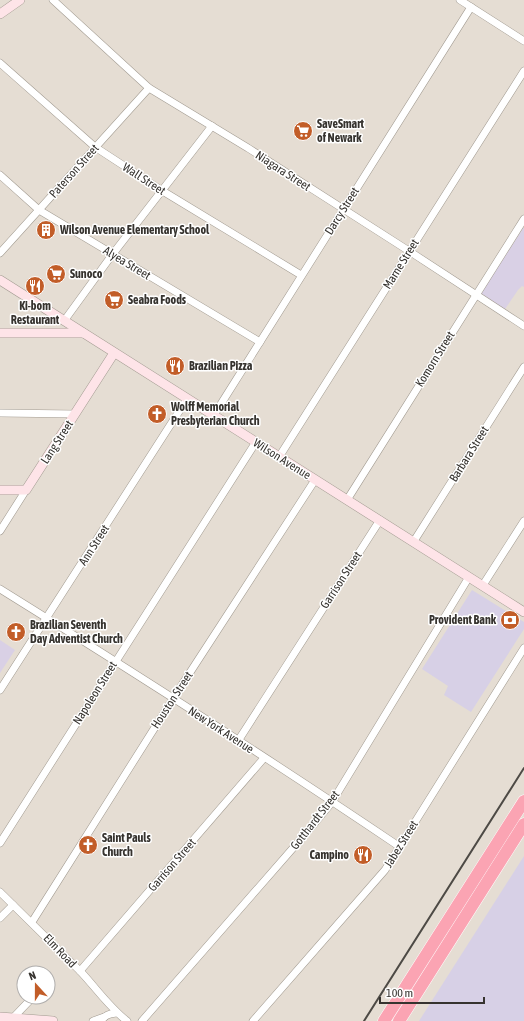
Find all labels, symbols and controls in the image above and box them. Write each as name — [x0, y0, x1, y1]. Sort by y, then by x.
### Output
place label: SaveSmart of Newark — [317, 117, 365, 145]
supermarket icon: SaveSmart of Newark — [292, 120, 314, 142]
street label: Paterson Street — [46, 141, 102, 201]
street label: Niagara Street — [253, 148, 314, 194]
street label: Wall Street — [120, 160, 168, 198]
street label: Darcy Street — [322, 184, 362, 237]
building icon: Wilson Avenue Elementary School — [35, 219, 57, 241]
place label: Wilson Avenue Elementary School — [59, 223, 210, 237]
street label: Marne Street — [380, 236, 422, 292]
street label: Alyea Street — [101, 243, 154, 283]
supermarket icon: Sunoco — [45, 263, 67, 285]
place label: Sunoco — [70, 267, 103, 281]
restaurant icon: Ki-bom Restaurant — [24, 275, 46, 297]
supermarket icon: Seabra Foods — [103, 289, 125, 311]
place label: Seabra Foods — [128, 293, 187, 307]
place label: Ki-bom Restaurant — [11, 299, 60, 327]
street label: Komorn Street — [412, 328, 458, 389]
restaurant icon: Brazilian Pizza — [164, 355, 186, 377]
place label: Brazilian Pizza — [189, 359, 253, 373]
place label: Wolff Memorial Presbyterian Church — [170, 400, 260, 428]
church icon: Wolff Memorial Presbyterian Church — [146, 403, 168, 425]
street label: Lang Street — [38, 417, 77, 466]
street label: Barbara Street — [446, 423, 492, 484]
street label: Wilson Avenue — [251, 436, 313, 482]
street label: Ann Street — [76, 522, 113, 568]
street label: Garrison Street — [317, 548, 365, 611]
bank icon: Provident Bank — [499, 609, 521, 631]
place label: Provident Bank — [429, 613, 497, 627]
place label: Brazilian Seventh Day Adventist Church — [30, 618, 123, 646]
church icon: Brazilian Seventh Day Adventist Church — [5, 621, 27, 643]
street label: Napoleon Street — [70, 658, 120, 727]
street label: Houston Street — [148, 668, 196, 731]
street label: New York Avenue — [186, 704, 256, 756]
street label: Gotthardt Street — [288, 787, 343, 852]
street label: Jabez Street — [381, 817, 421, 870]
place label: Saint Pauls Church — [102, 831, 151, 859]
church icon: Saint Pauls Church — [77, 834, 99, 856]
street label: Garrison Street — [145, 835, 199, 894]
restaurant icon: Campino — [352, 844, 374, 866]
place label: Campino — [309, 848, 349, 862]
street label: Elm Road — [41, 931, 79, 971]
north arrow — [16, 965, 56, 1005]
text: N — [27, 969, 38, 982]
scale bar — [380, 979, 484, 1005]
text: 100 m — [386, 986, 413, 1000]

